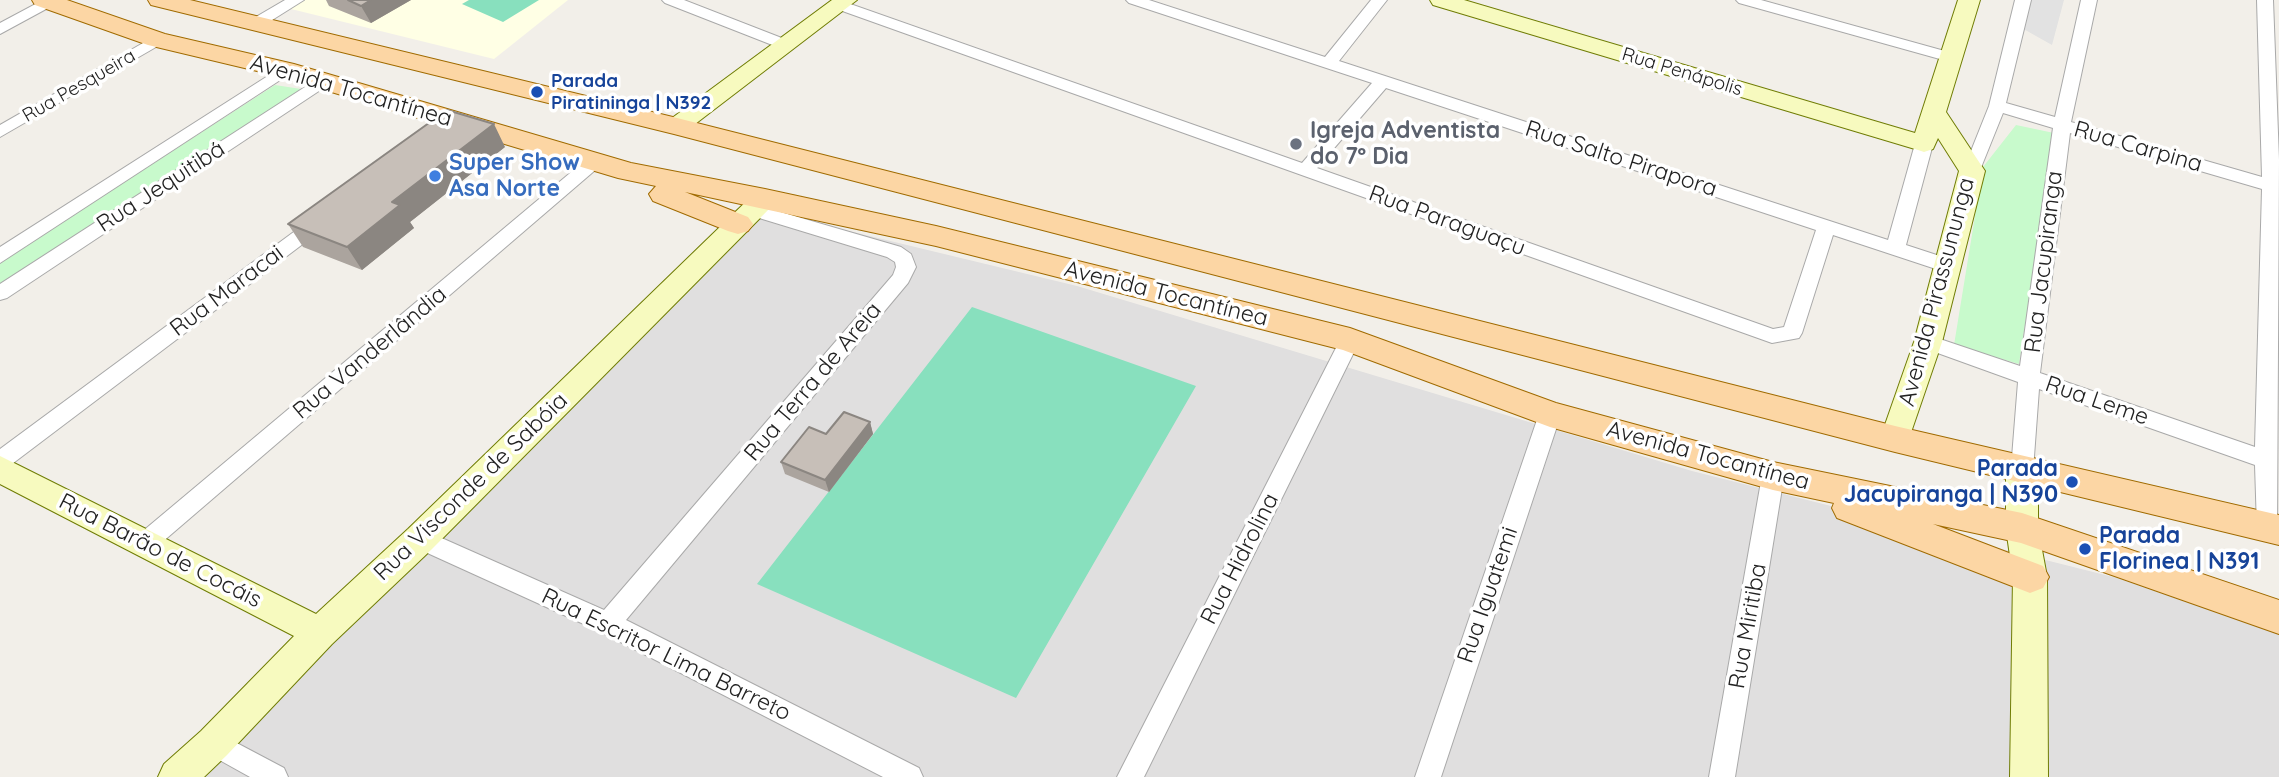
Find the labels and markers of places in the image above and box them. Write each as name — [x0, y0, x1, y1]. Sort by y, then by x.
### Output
place label: Parada Piratininga | N392 — [551, 70, 711, 114]
marker: Parada Piratininga | N392 — [529, 84, 545, 100]
place label: Igreja Adventista do 7º Dia — [1310, 117, 1500, 171]
marker: Igreja Adventista do 7º Dia — [1288, 136, 1304, 152]
place label: Super Show Asa Norte — [449, 149, 580, 203]
marker: Super Show Asa Norte — [427, 168, 443, 184]
place label: Parada Jacupiranga | N390 — [1844, 455, 2058, 509]
marker: Parada Jacupiranga | N390 — [2064, 474, 2080, 490]
place label: Parada Florinea | N391 — [2099, 522, 2259, 576]
marker: Parada Florinea | N391 — [2077, 541, 2093, 557]

